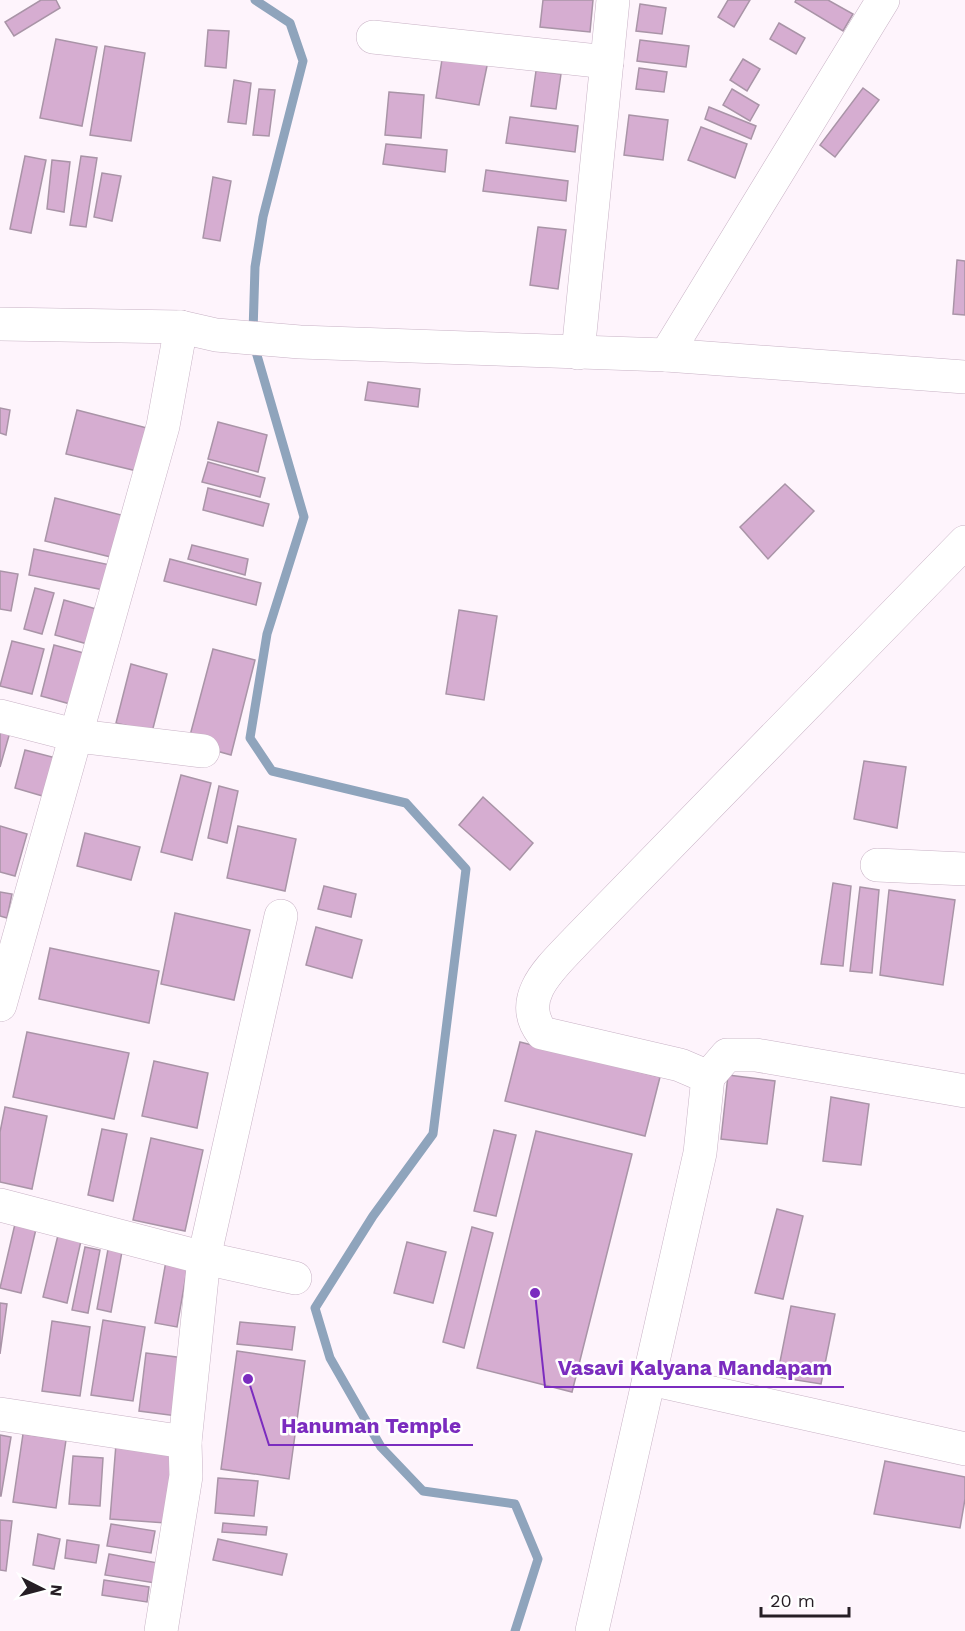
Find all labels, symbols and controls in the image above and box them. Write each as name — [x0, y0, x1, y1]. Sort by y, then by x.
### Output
callout: Vasavi Kalyana Mandapam — [545, 1348, 844, 1387]
text: Vasavi Kalyana Mandapam — [558, 1355, 832, 1380]
callout: Hanuman Temple — [269, 1406, 473, 1445]
text: Hanuman Temple — [281, 1413, 461, 1438]
north arrow — [12, 1559, 72, 1619]
scale bar — [761, 1580, 850, 1618]
text: N — [46, 1584, 66, 1597]
text: 20 m — [770, 1590, 815, 1611]

